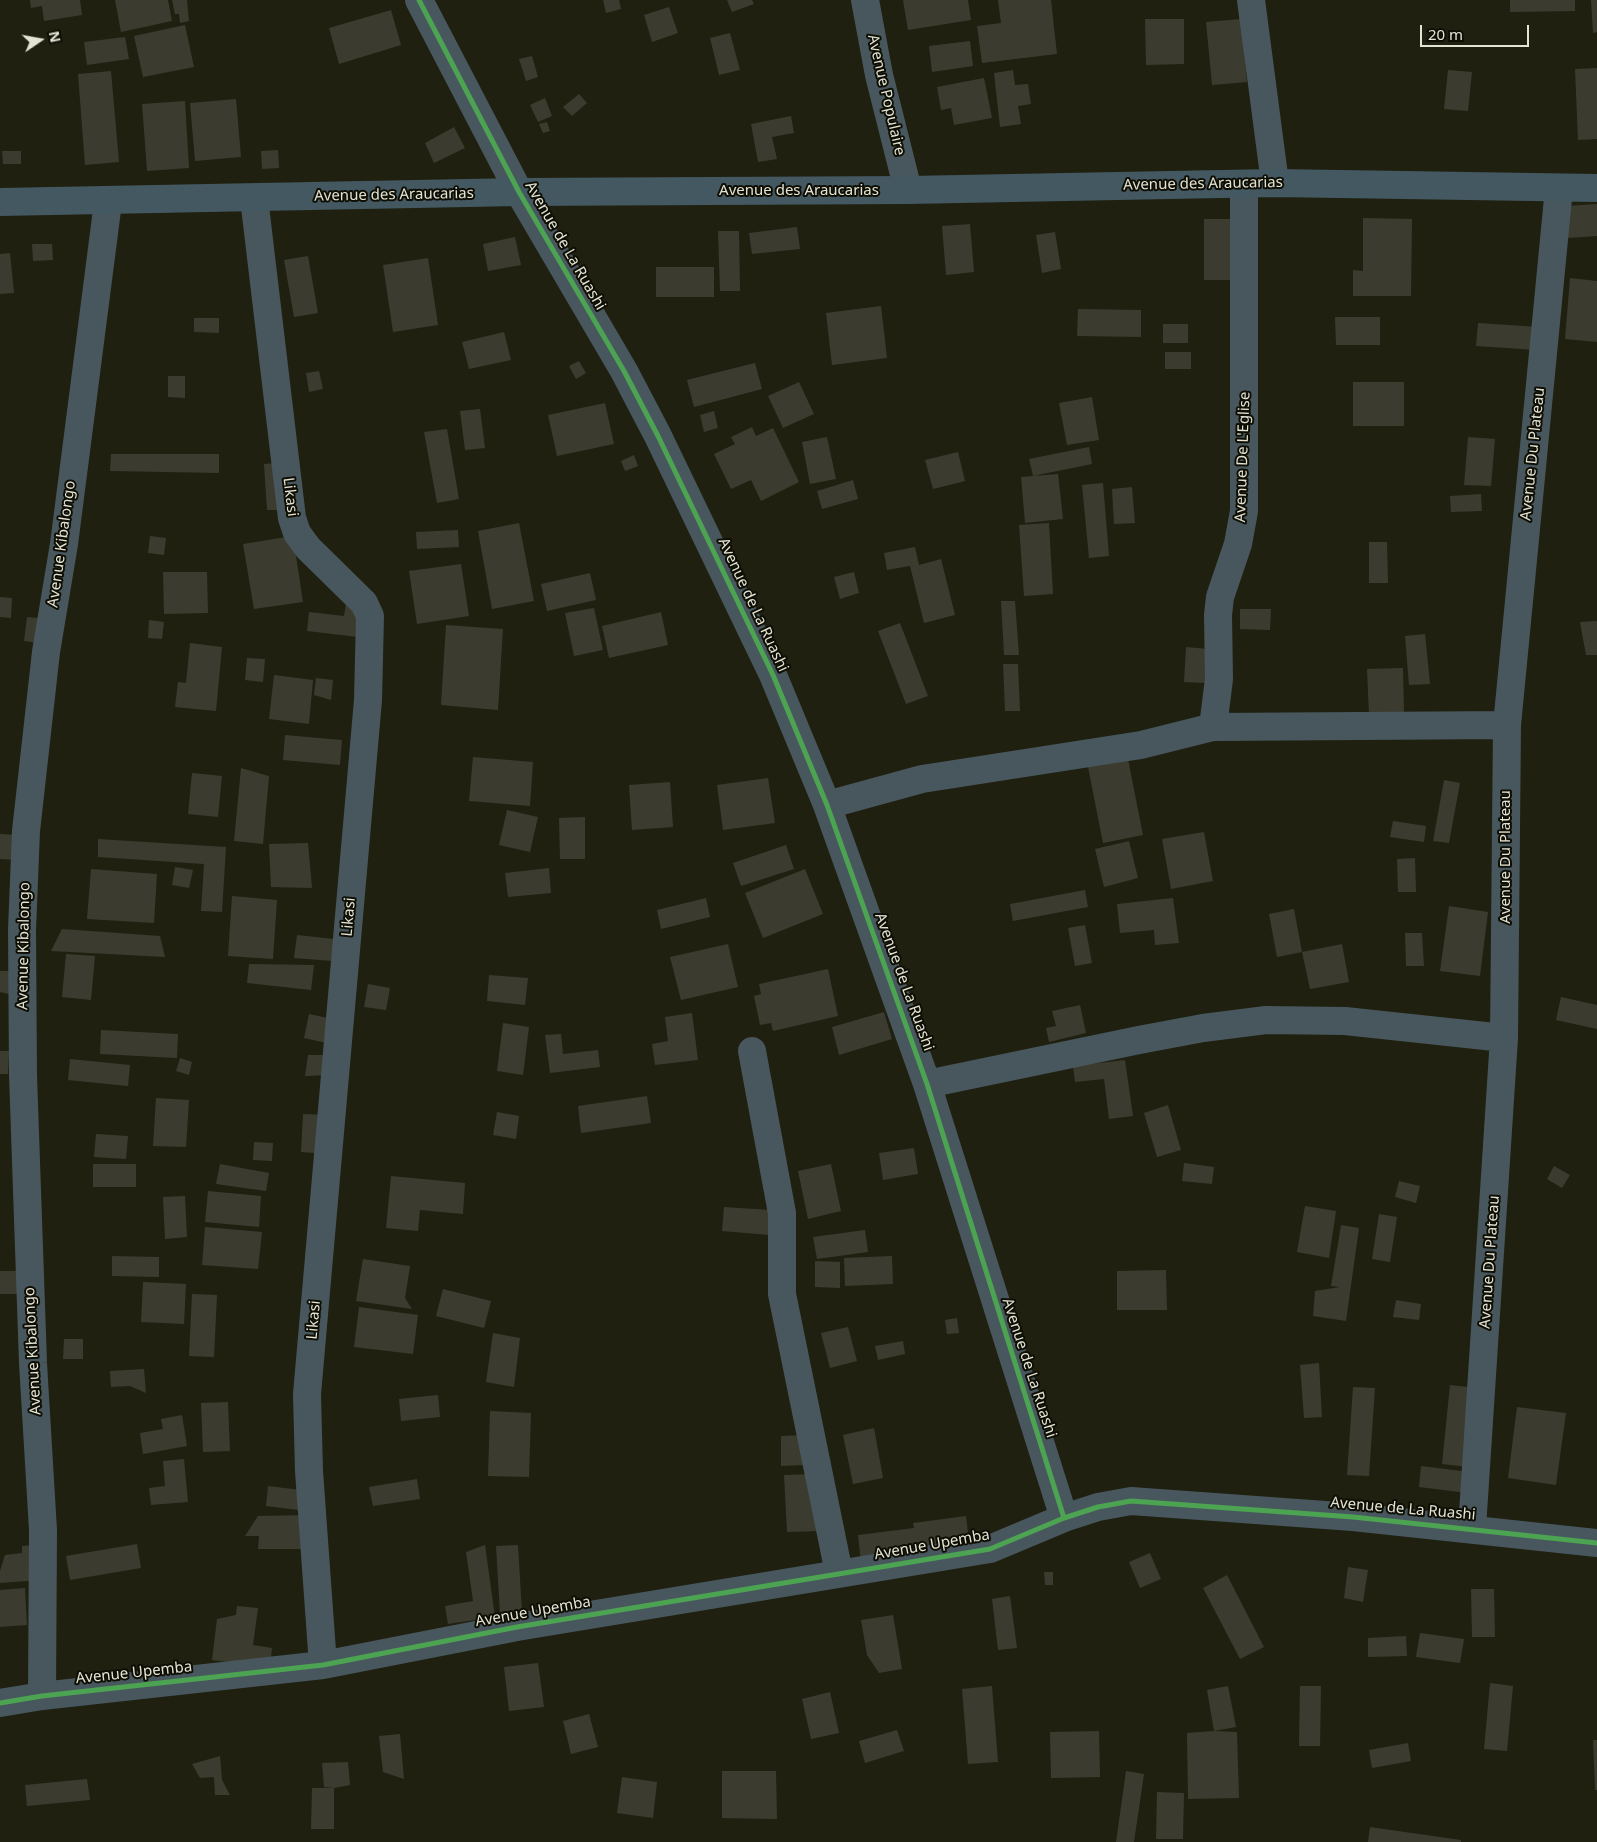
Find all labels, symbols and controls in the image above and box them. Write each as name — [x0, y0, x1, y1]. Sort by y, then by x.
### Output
north arrow — [15, 15, 65, 65]
scale bar — [1422, 15, 1531, 47]
text: 20 m — [1428, 24, 1463, 44]
text: N — [45, 29, 66, 44]
street label: Avenue Populaire — [863, 33, 909, 157]
street label: Avenue des Araucarias — [1123, 174, 1283, 194]
street label: Avenue de La Ruashi — [521, 178, 609, 314]
street label: Avenue des Araucarias — [719, 182, 879, 200]
street label: Avenue des Araucarias — [314, 185, 474, 205]
street label: Avenue Du Plateau — [1517, 387, 1549, 521]
street label: Avenue De L'Eglise — [1232, 391, 1254, 523]
street label: Likasi — [279, 476, 301, 518]
street label: Avenue Kibalongo — [44, 479, 80, 609]
street label: Avenue de La Ruashi — [714, 535, 792, 675]
street label: Avenue Du Plateau — [1497, 790, 1515, 924]
street label: Avenue Kibalongo — [14, 882, 34, 1010]
street label: Likasi — [338, 897, 360, 937]
street label: Avenue de La Ruashi — [871, 910, 937, 1054]
street label: Avenue Du Plateau — [1476, 1195, 1504, 1329]
street label: Avenue Kibalongo — [21, 1287, 45, 1415]
street label: Avenue de La Ruashi — [998, 1296, 1060, 1440]
street label: Likasi — [303, 1300, 325, 1340]
street label: Avenue de La Ruashi — [1330, 1494, 1476, 1524]
street label: Avenue Upemba — [873, 1526, 991, 1564]
street label: Avenue Upemba — [474, 1593, 592, 1631]
street label: Avenue Upemba — [75, 1658, 193, 1688]

